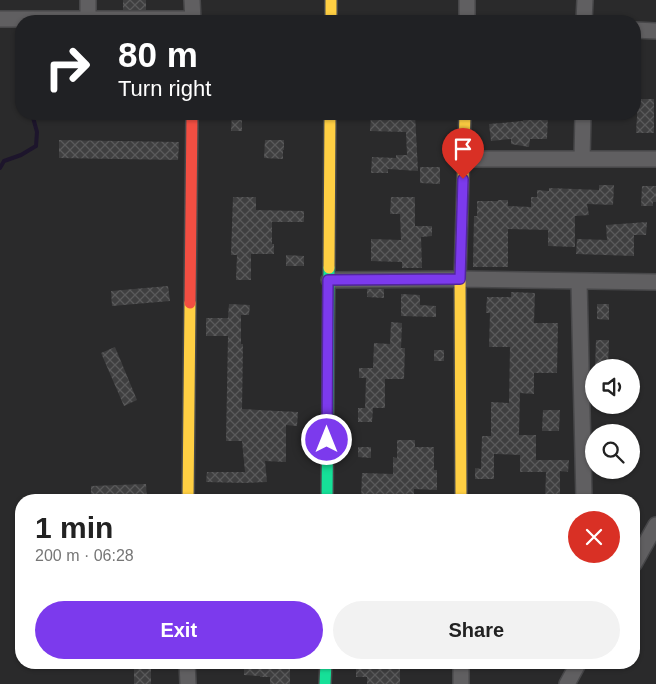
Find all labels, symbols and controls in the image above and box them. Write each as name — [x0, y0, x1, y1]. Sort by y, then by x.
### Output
icon: right — [35, 35, 100, 100]
text: 80 m — [118, 35, 198, 74]
text: Turn right — [118, 76, 211, 101]
pin — [442, 128, 484, 179]
icon: arrive — [449, 135, 477, 163]
map controls — [585, 359, 640, 479]
button: sound — [585, 359, 640, 414]
position arrow — [300, 413, 352, 465]
button: search — [585, 424, 640, 479]
text: 1 min — [35, 511, 113, 544]
button: close — [568, 511, 620, 563]
text: 200 m · 06:28 — [35, 547, 134, 564]
button: Exit — [35, 601, 323, 659]
button: Share — [333, 601, 620, 659]

